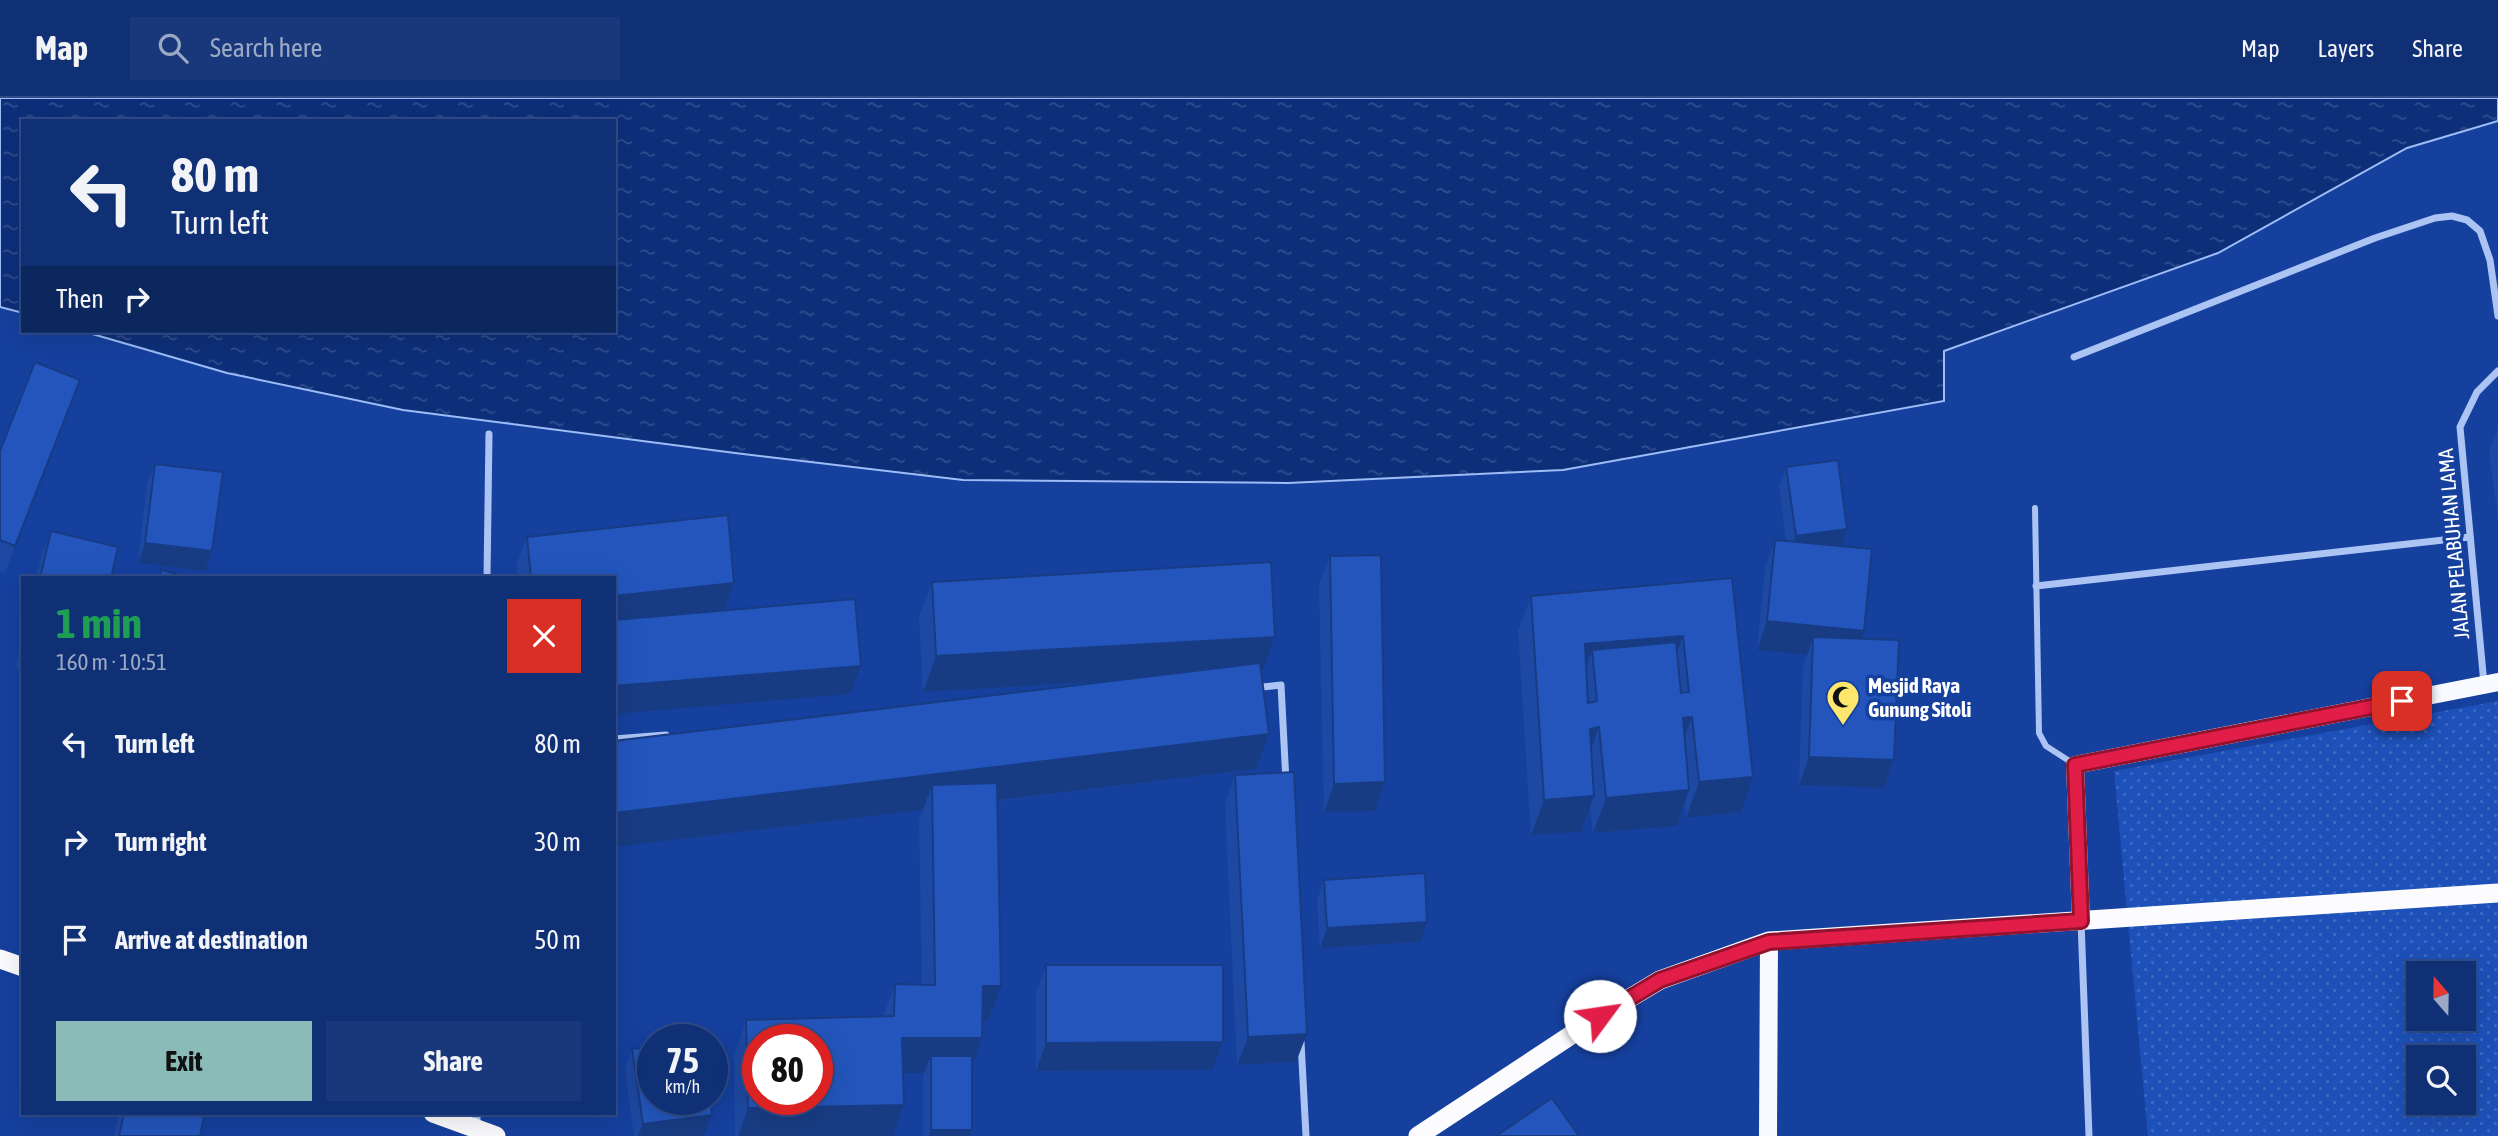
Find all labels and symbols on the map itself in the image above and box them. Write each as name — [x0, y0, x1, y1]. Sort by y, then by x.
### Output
street label: JALAN PELABUHAN LAMA — [2433, 447, 2473, 640]
pin — [2372, 671, 2432, 731]
place label: Mesjid Raya Gunung Sitoli — [1868, 673, 1971, 721]
mosque icon: Mesjid Raya Gunung Sitoli — [1824, 678, 1862, 727]
north arrow — [2406, 961, 2476, 1031]
position arrow — [1563, 979, 1637, 1053]
speed limit sign: 80 — [742, 1024, 833, 1115]

